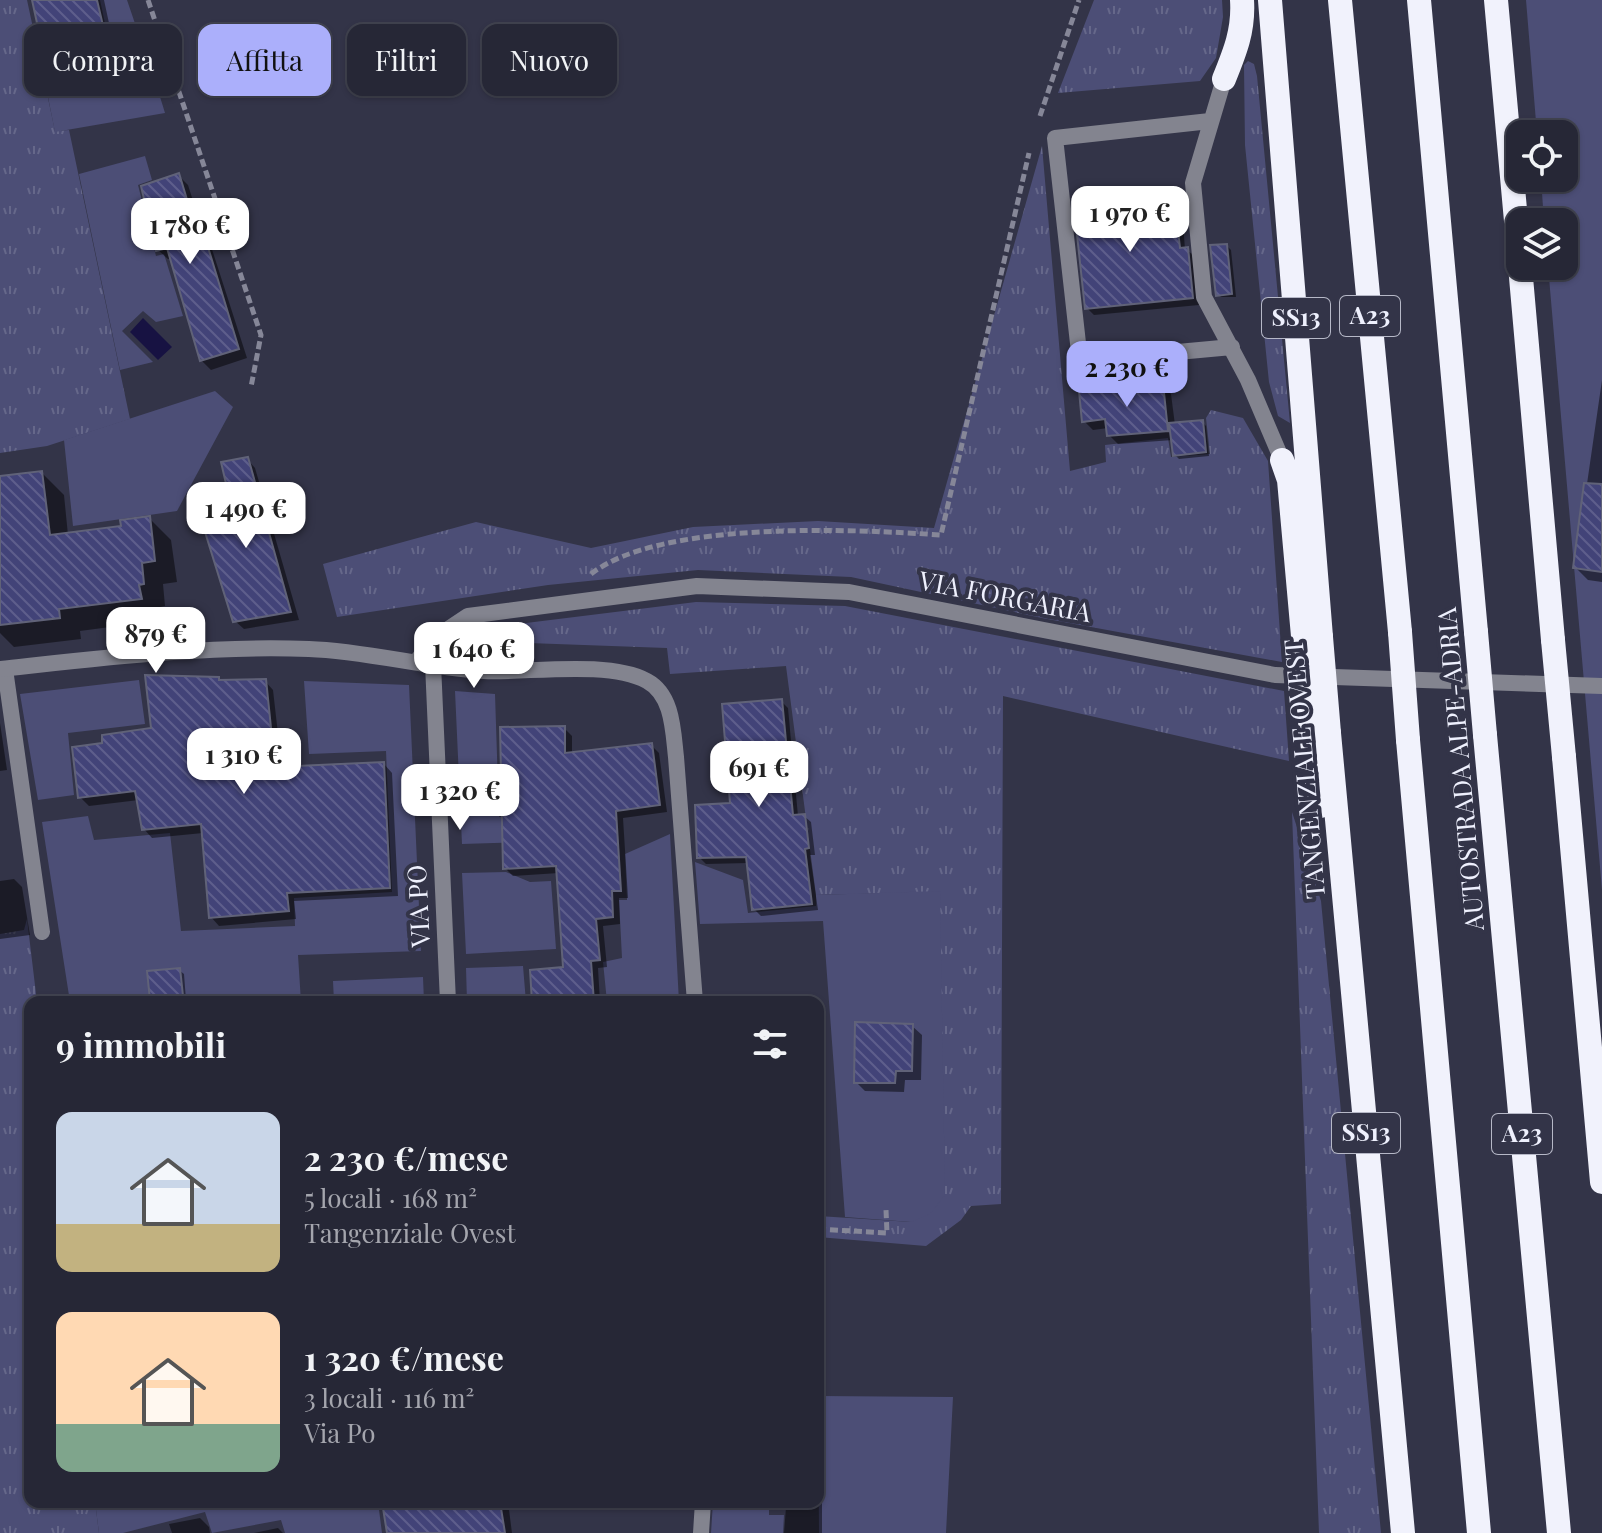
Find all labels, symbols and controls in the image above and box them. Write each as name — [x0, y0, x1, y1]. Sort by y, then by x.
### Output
chip: Compra — [24, 24, 182, 96]
chip: Affitta — [198, 24, 331, 96]
chip: Filtri — [347, 24, 466, 96]
chip: Nuovo — [482, 24, 617, 96]
map controls — [1506, 120, 1578, 280]
button: locate — [1506, 120, 1578, 192]
pin: 1 970 € — [1056, 186, 1204, 254]
text: 1 970 € — [1089, 194, 1171, 229]
pin: 1 780 € — [116, 198, 264, 266]
text: 1 780 € — [149, 206, 231, 241]
button: layers — [1506, 208, 1578, 280]
road number: A23 — [1340, 296, 1400, 336]
road number: SS13 — [1262, 298, 1330, 338]
pin: 2 230 € — [1053, 341, 1201, 409]
text: 2 230 € — [1085, 349, 1169, 384]
pin: 1 490 € — [172, 482, 320, 550]
text: 1 490 € — [205, 490, 287, 525]
street label: VIA FORGARIA — [915, 561, 1095, 629]
street label: AUTOSTRADA ALPE-ADRIA — [1428, 605, 1491, 933]
pin: 879 € — [100, 607, 212, 675]
text: 879 € — [124, 615, 188, 650]
pin: 1 640 € — [400, 622, 548, 690]
text: 1 640 € — [432, 630, 516, 665]
street label: TANGENZIALE OVEST — [1275, 638, 1332, 900]
pin: 1 310 € — [170, 728, 318, 796]
text: 1 310 € — [205, 736, 283, 771]
pin: 691 € — [703, 741, 815, 809]
text: 691 € — [728, 749, 790, 784]
pin: 1 320 € — [386, 764, 534, 832]
text: 1 320 € — [419, 772, 501, 807]
street label: VIA PO — [398, 864, 437, 949]
text: 9 immobili — [56, 1021, 226, 1067]
icon: filters — [748, 1022, 792, 1066]
road number: SS13 — [1332, 1113, 1400, 1153]
road number: A23 — [1492, 1114, 1552, 1154]
text: 2 230 €/mese — [304, 1134, 508, 1180]
icon: home — [120, 1144, 216, 1240]
text: 5 locali · 168 m² — [304, 1180, 477, 1215]
text: Tangenziale Ovest — [304, 1215, 516, 1250]
text: 1 320 €/mese — [304, 1334, 504, 1380]
icon: home — [120, 1344, 216, 1440]
text: 3 locali · 116 m² — [304, 1380, 474, 1415]
text: Via Po — [304, 1415, 376, 1450]

